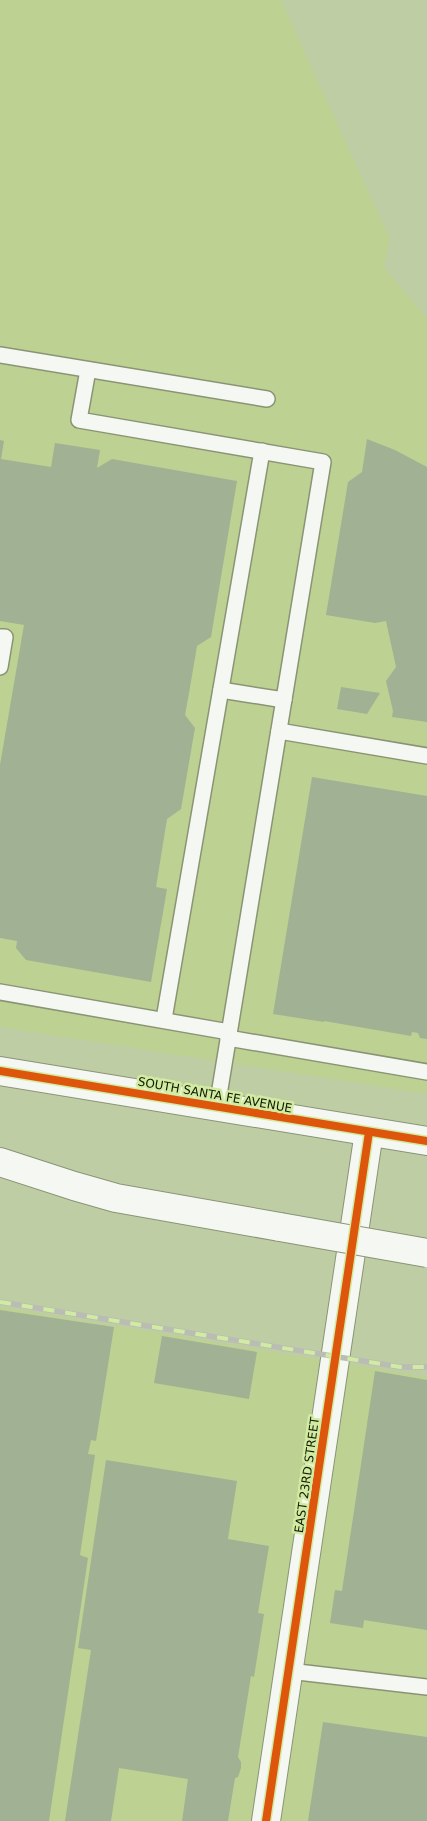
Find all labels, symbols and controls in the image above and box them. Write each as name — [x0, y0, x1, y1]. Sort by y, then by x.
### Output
street label: SOUTH SANTA FE AVENUE — [137, 1075, 293, 1115]
street label: EAST 23RD STREET — [292, 1415, 322, 1534]

